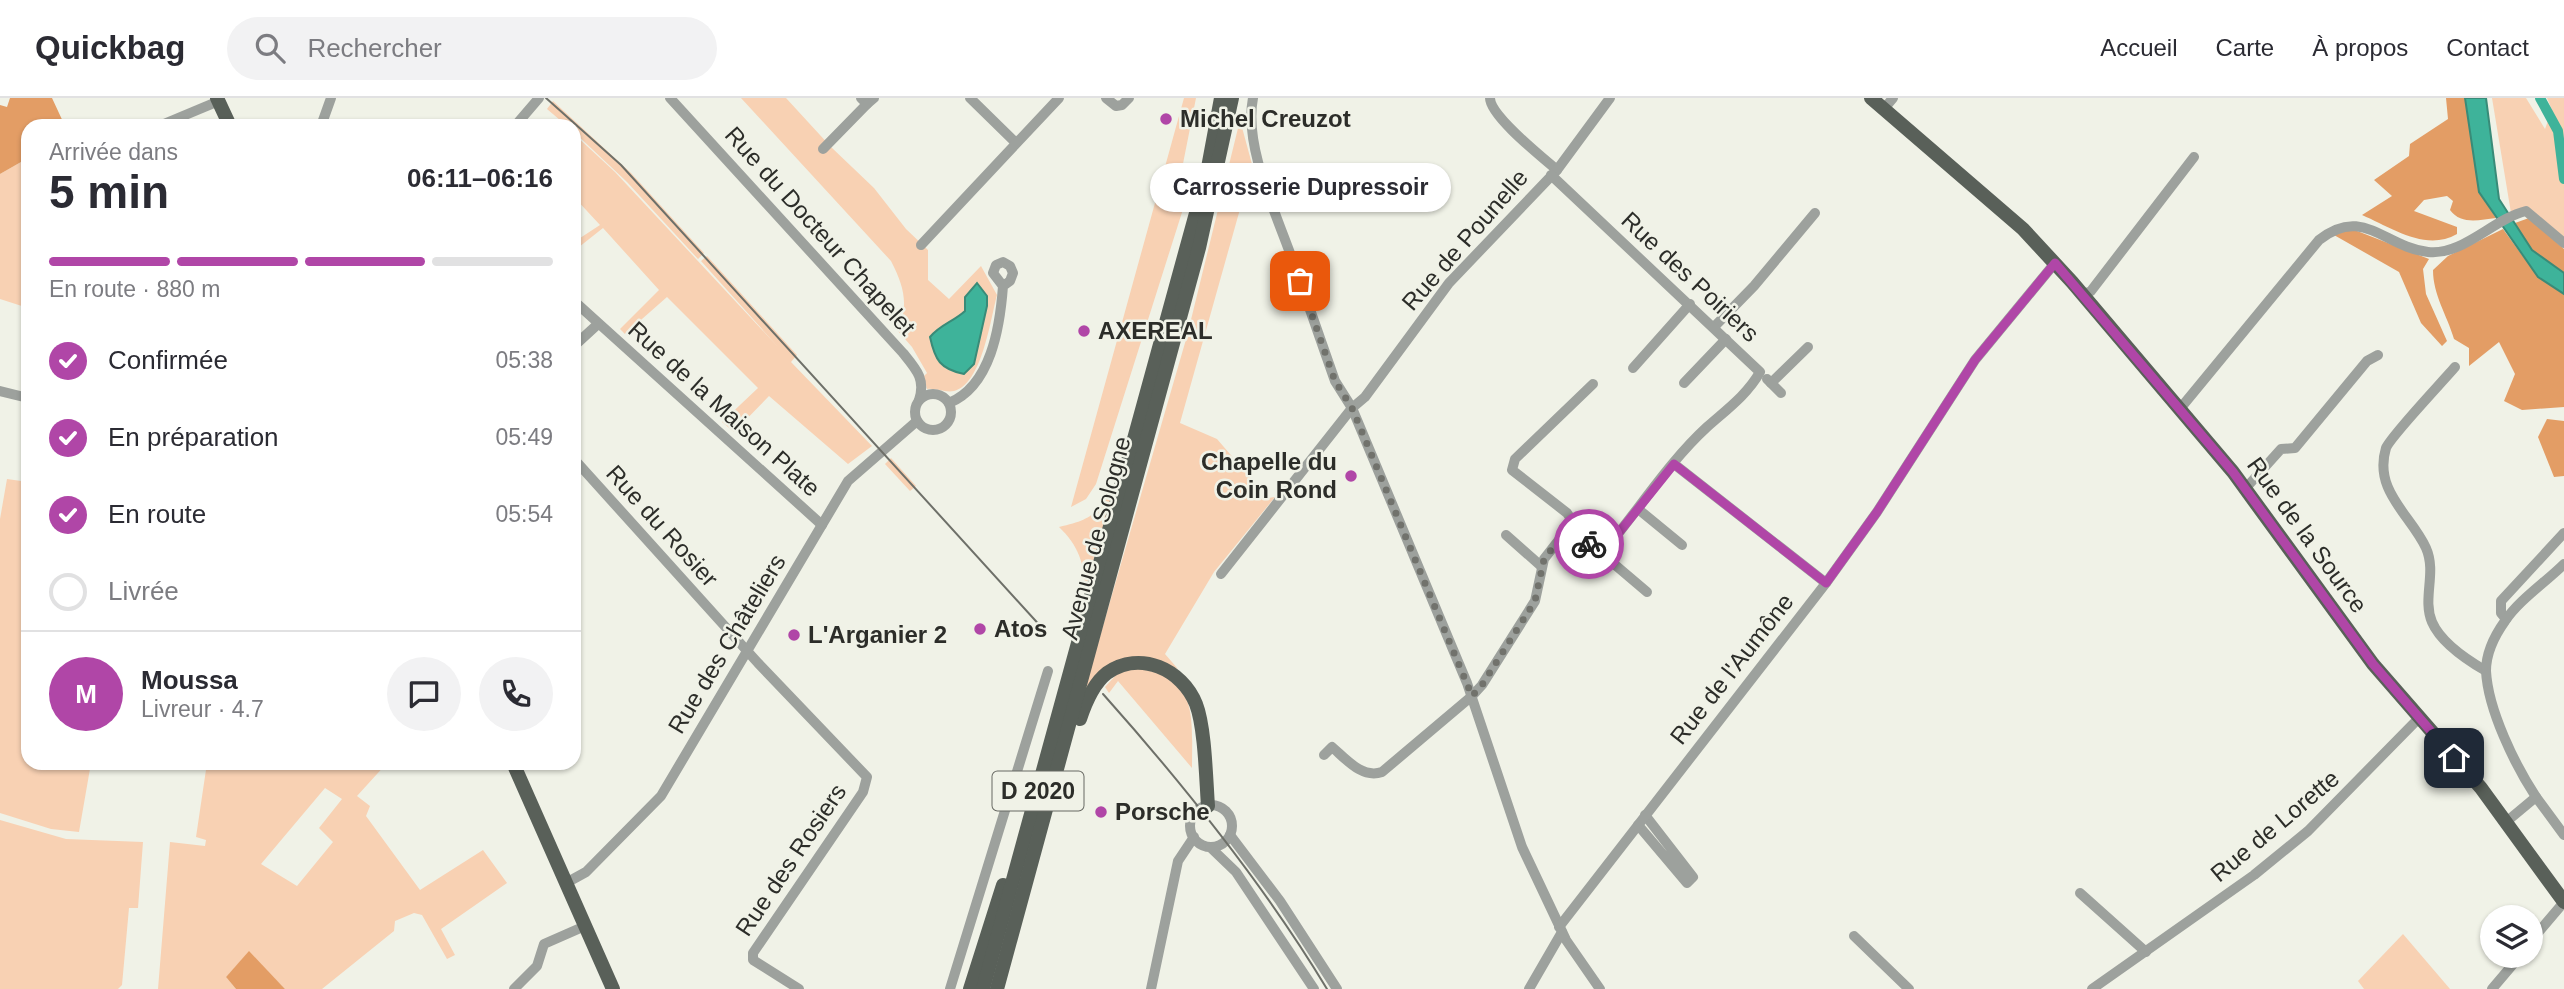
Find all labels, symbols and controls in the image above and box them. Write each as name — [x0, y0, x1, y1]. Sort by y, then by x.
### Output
search box — [227, 17, 717, 80]
text: Quickbag — [35, 29, 185, 66]
icon: search — [251, 29, 289, 67]
text: Rechercher — [307, 33, 442, 63]
text: Accueil — [2100, 34, 2178, 61]
text: Carte — [2216, 34, 2274, 61]
text: À propos — [2312, 34, 2408, 61]
text: Contact — [2446, 34, 2529, 61]
place label: Michel Creuzot — [1180, 105, 1351, 132]
marker: Michel Creuzot — [1158, 111, 1174, 127]
street label: Rue du Docteur Chapelet — [720, 121, 921, 341]
text: Arrivée dans — [49, 139, 178, 165]
callout: Carrosserie Dupressoir — [1150, 162, 1450, 211]
text: 06:11–06:16 — [407, 163, 553, 193]
street label: Rue de Pounelle — [1396, 164, 1533, 315]
text: 5 min — [49, 166, 169, 218]
text: Carrosserie Dupressoir — [1173, 174, 1428, 200]
street label: Rue des Poiriers — [1616, 206, 1764, 347]
pin — [1270, 251, 1330, 311]
icon: bag — [1281, 262, 1319, 300]
text: En route · 880 m — [49, 276, 220, 302]
street label: Rue de la Maison Plate — [623, 316, 826, 502]
place label: AXEREAL — [1098, 317, 1213, 344]
marker: AXEREAL — [1076, 323, 1092, 339]
icon: check — [49, 342, 87, 380]
text: Confirmée — [108, 345, 228, 375]
text: 05:38 — [495, 347, 553, 373]
icon: check — [49, 419, 87, 457]
text: En préparation — [108, 422, 279, 452]
text: 05:49 — [495, 424, 553, 450]
street label: Avenue de Sologne — [1055, 433, 1136, 642]
place label: Chapelle du Coin Rond — [1201, 448, 1337, 503]
street label: Rue de la Source — [2242, 452, 2373, 618]
street label: Rue du Rosier — [601, 460, 724, 592]
marker: Chapelle du Coin Rond — [1343, 468, 1359, 484]
icon: check — [49, 496, 87, 534]
text: En route — [108, 499, 206, 529]
text: 05:54 — [495, 501, 553, 527]
courier — [1554, 509, 1624, 579]
icon: bike — [1570, 525, 1608, 563]
street label: Rue des Châteliers — [662, 549, 791, 738]
text: Livrée — [108, 576, 179, 606]
street label: Rue de l'Aumône — [1665, 588, 1799, 749]
place label: Atos — [994, 615, 1047, 642]
place label: L'Arganier 2 — [808, 621, 947, 648]
marker: Atos — [972, 621, 988, 637]
marker: L'Arganier 2 — [786, 627, 802, 643]
button: chat — [387, 657, 461, 731]
button: phone — [479, 657, 553, 731]
text: Moussa — [141, 665, 238, 695]
text: M — [75, 679, 97, 709]
text: Livreur · 4.7 — [141, 696, 264, 722]
pin — [2424, 728, 2484, 788]
icon: home — [2435, 739, 2473, 777]
street label: Rue de Lorette — [2205, 764, 2344, 887]
road number: D 2020 — [992, 772, 1084, 810]
street label: Rue des Rosiers — [730, 779, 851, 941]
place label: Porsche — [1115, 798, 1210, 825]
marker: Porsche — [1093, 804, 1109, 820]
map controls — [2480, 905, 2543, 968]
button: layers — [2480, 905, 2543, 968]

